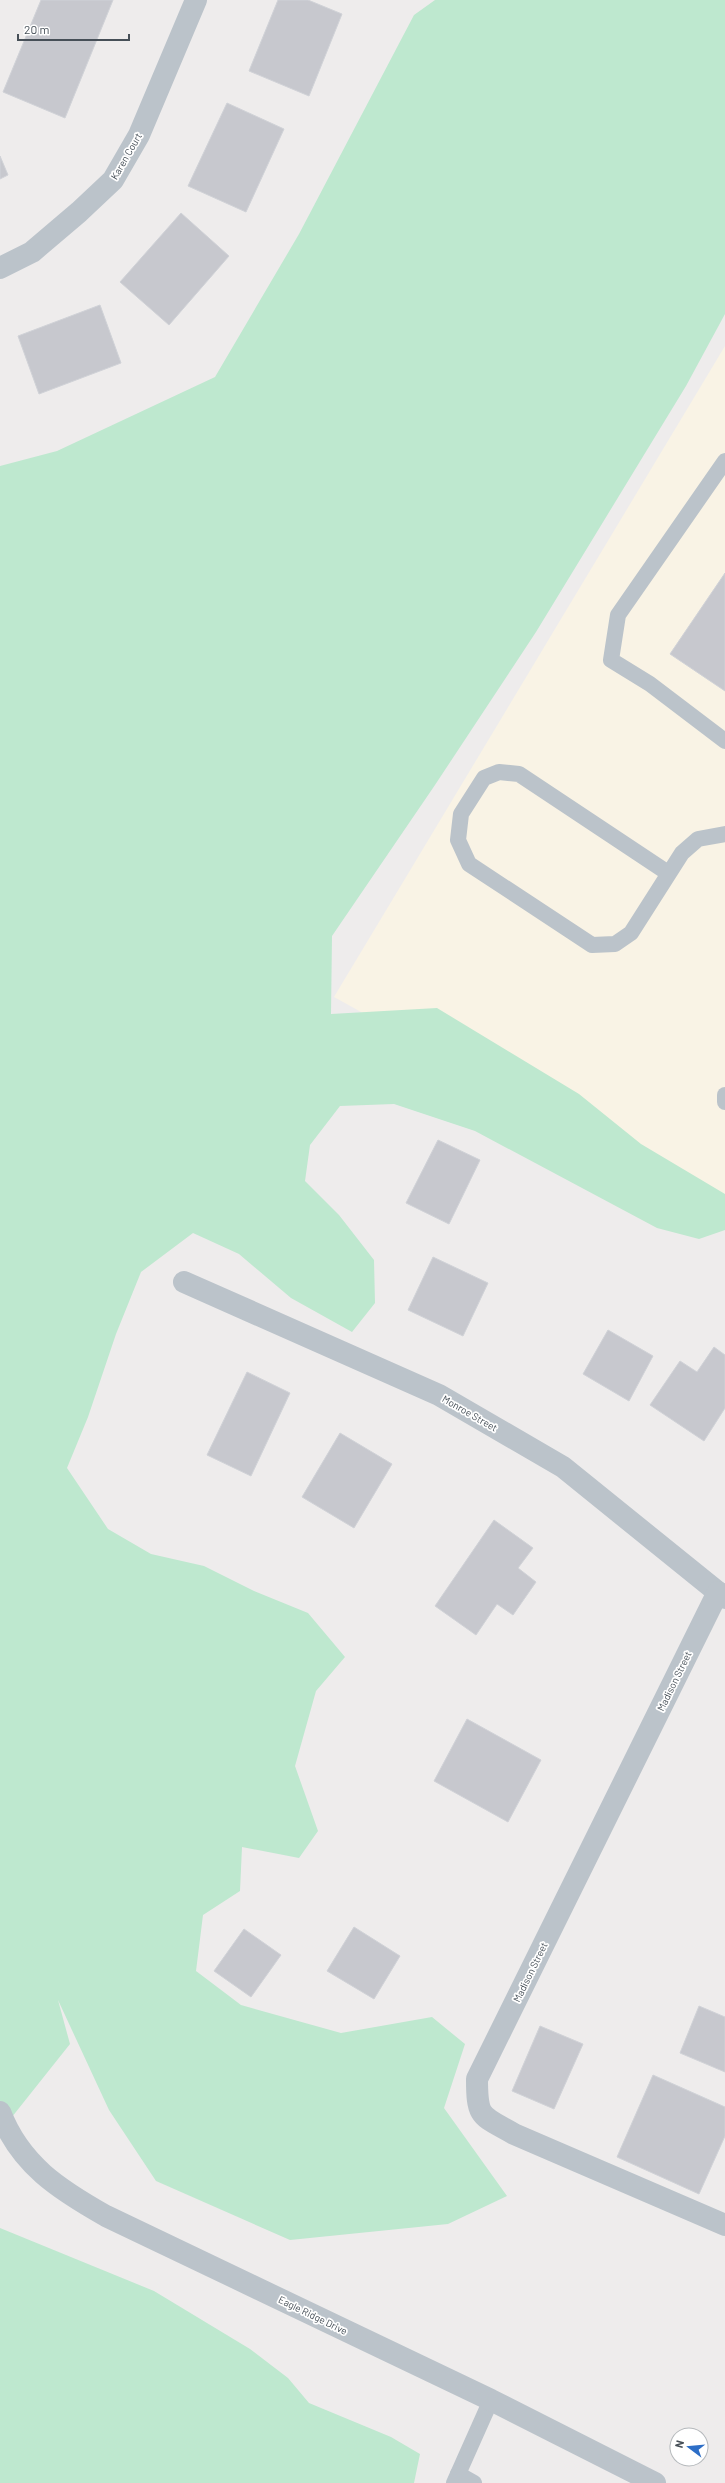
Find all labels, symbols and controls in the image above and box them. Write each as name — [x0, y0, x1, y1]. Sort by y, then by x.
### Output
scale bar — [18, 16, 129, 42]
text: 20 m — [24, 22, 50, 36]
street label: Karen Court — [108, 130, 144, 181]
street label: Monroe Street — [440, 1392, 500, 1434]
street label: Madison Street — [654, 1649, 694, 1713]
street label: Madison Street — [510, 1940, 550, 2004]
street label: Eagle Ridge Drive — [277, 2293, 349, 2337]
north arrow — [669, 2427, 709, 2467]
text: N — [672, 2439, 686, 2449]

